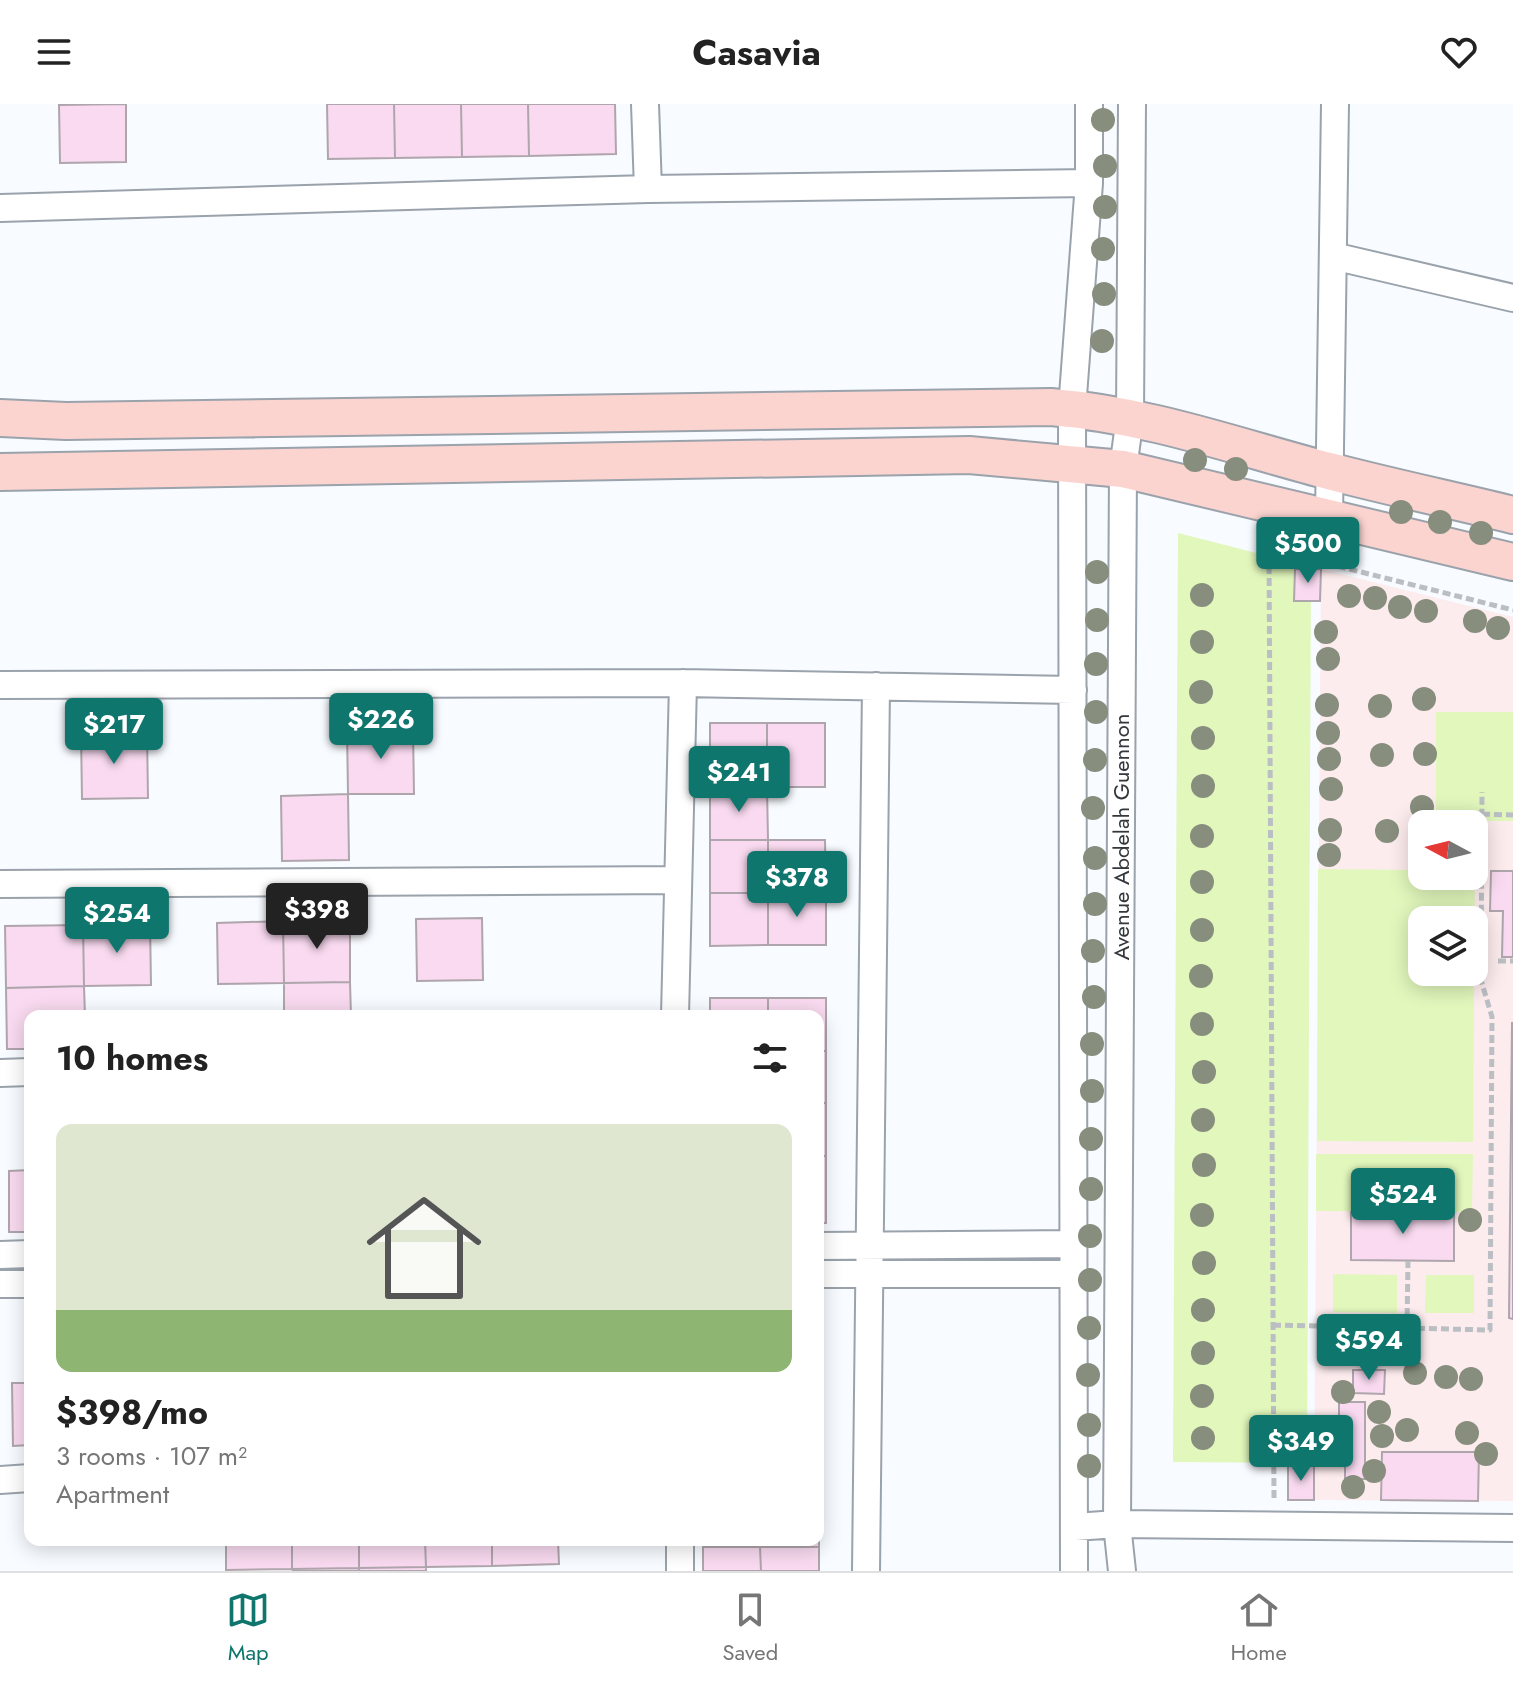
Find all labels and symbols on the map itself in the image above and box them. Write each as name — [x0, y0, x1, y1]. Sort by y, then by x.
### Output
pin: $500 — [1261, 517, 1355, 585]
pin: $226 — [334, 693, 428, 761]
pin: $217 — [67, 698, 161, 766]
street label: Avenue Abdelah Guennon — [1105, 714, 1137, 960]
pin: $241 — [692, 746, 786, 814]
north arrow — [1408, 810, 1488, 890]
pin: $378 — [750, 851, 844, 919]
pin: $398 — [270, 883, 364, 951]
pin: $254 — [70, 887, 164, 955]
pin: $524 — [1356, 1168, 1450, 1236]
pin: $594 — [1322, 1314, 1416, 1382]
pin: $349 — [1254, 1415, 1348, 1483]

